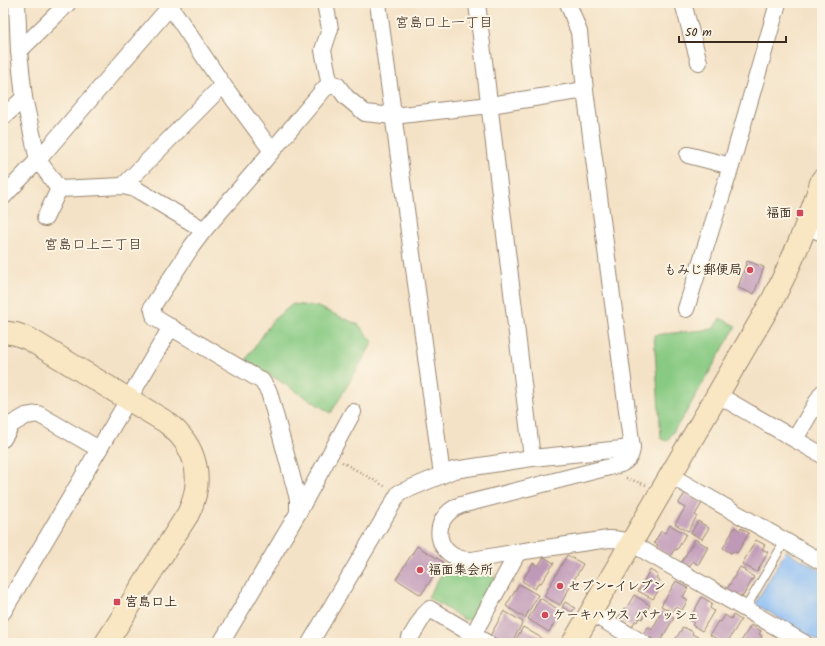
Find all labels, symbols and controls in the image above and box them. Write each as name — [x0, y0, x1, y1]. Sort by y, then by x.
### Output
district label: 宮島口上一丁目 — [395, 12, 493, 34]
scale bar — [679, 18, 786, 44]
text: 50 m — [685, 23, 712, 42]
place label: 福面 — [766, 203, 792, 224]
marker: 福面 — [795, 208, 805, 218]
district label: 宮島口上二丁目 — [44, 234, 142, 256]
place label: もみじ郵便局 — [664, 260, 742, 281]
marker: もみじ郵便局 — [745, 265, 755, 275]
place label: 福面集会所 — [428, 560, 493, 581]
marker: 福面集会所 — [415, 565, 425, 575]
place label: セブン-イレブン — [568, 576, 666, 597]
marker: セブン-イレブン — [555, 581, 565, 591]
place label: 宮島口上 — [125, 592, 177, 613]
marker: 宮島口上 — [112, 597, 122, 607]
place label: ケーキハウス パナッシェ — [553, 605, 699, 626]
marker: ケーキハウス パナッシェ — [540, 610, 550, 620]

